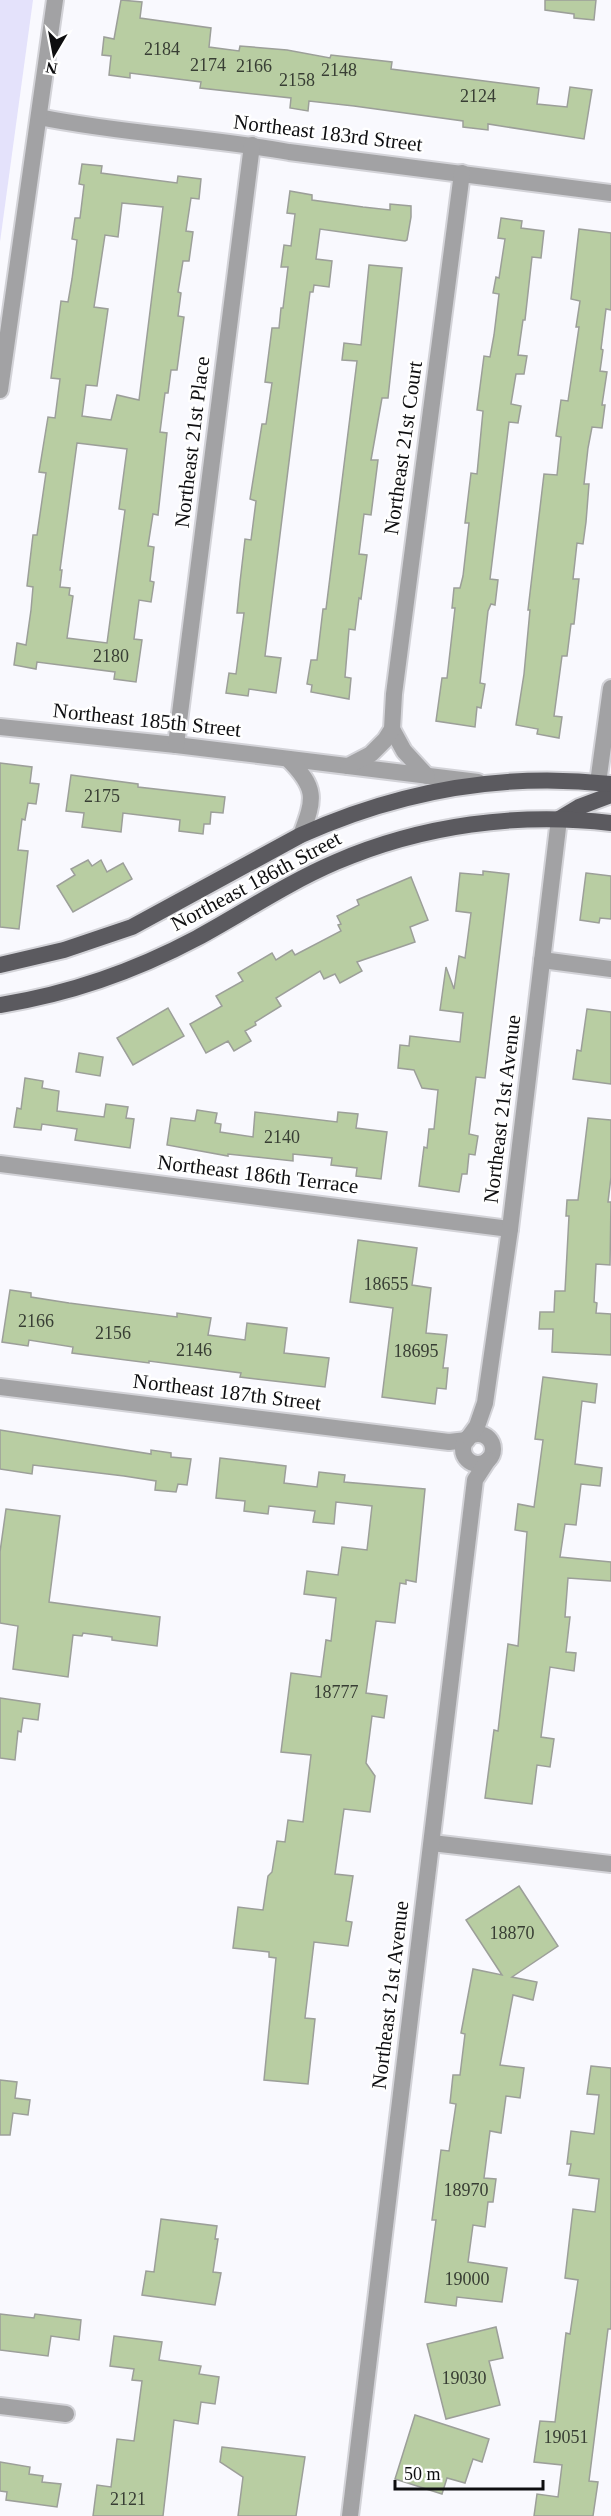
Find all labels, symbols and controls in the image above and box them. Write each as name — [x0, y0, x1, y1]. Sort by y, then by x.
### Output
north arrow — [24, 24, 84, 84]
house number: 2184 — [144, 39, 180, 59]
house number: 2174 — [190, 55, 226, 75]
house number: 2166 — [236, 56, 272, 76]
text: N — [44, 59, 59, 78]
house number: 2148 — [321, 60, 357, 80]
house number: 2158 — [279, 70, 315, 90]
house number: 2124 — [460, 86, 496, 106]
street label: Northeast 183rd Street — [232, 110, 424, 157]
street label: Northeast 21st Place — [170, 355, 214, 529]
street label: Northeast 21st Court — [379, 360, 427, 536]
house number: 2180 — [93, 646, 129, 666]
street label: Northeast 185th Street — [52, 698, 242, 742]
house number: 2175 — [84, 786, 120, 806]
street label: Northeast 186th Street — [167, 826, 345, 936]
street label: Northeast 21st Avenue — [479, 1013, 525, 1205]
house number: 2140 — [264, 1127, 300, 1147]
street label: Northeast 186th Terrace — [156, 1150, 360, 1198]
house number: 18655 — [364, 1274, 409, 1294]
house number: 2166 — [18, 1311, 54, 1331]
house number: 2156 — [95, 1323, 131, 1343]
house number: 2146 — [176, 1340, 212, 1360]
house number: 18695 — [394, 1341, 439, 1361]
street label: Northeast 187th Street — [132, 1369, 322, 1415]
house number: 18777 — [314, 1682, 359, 1702]
street label: Northeast 21st Avenue — [367, 1899, 413, 2091]
house number: 18870 — [490, 1923, 535, 1943]
house number: 18970 — [444, 2180, 489, 2200]
house number: 19000 — [445, 2269, 490, 2289]
house number: 19030 — [442, 2368, 487, 2388]
house number: 19051 — [544, 2427, 589, 2447]
scale bar — [395, 2453, 544, 2491]
text: 50 m — [404, 2464, 441, 2484]
house number: 2121 — [110, 2489, 146, 2509]

